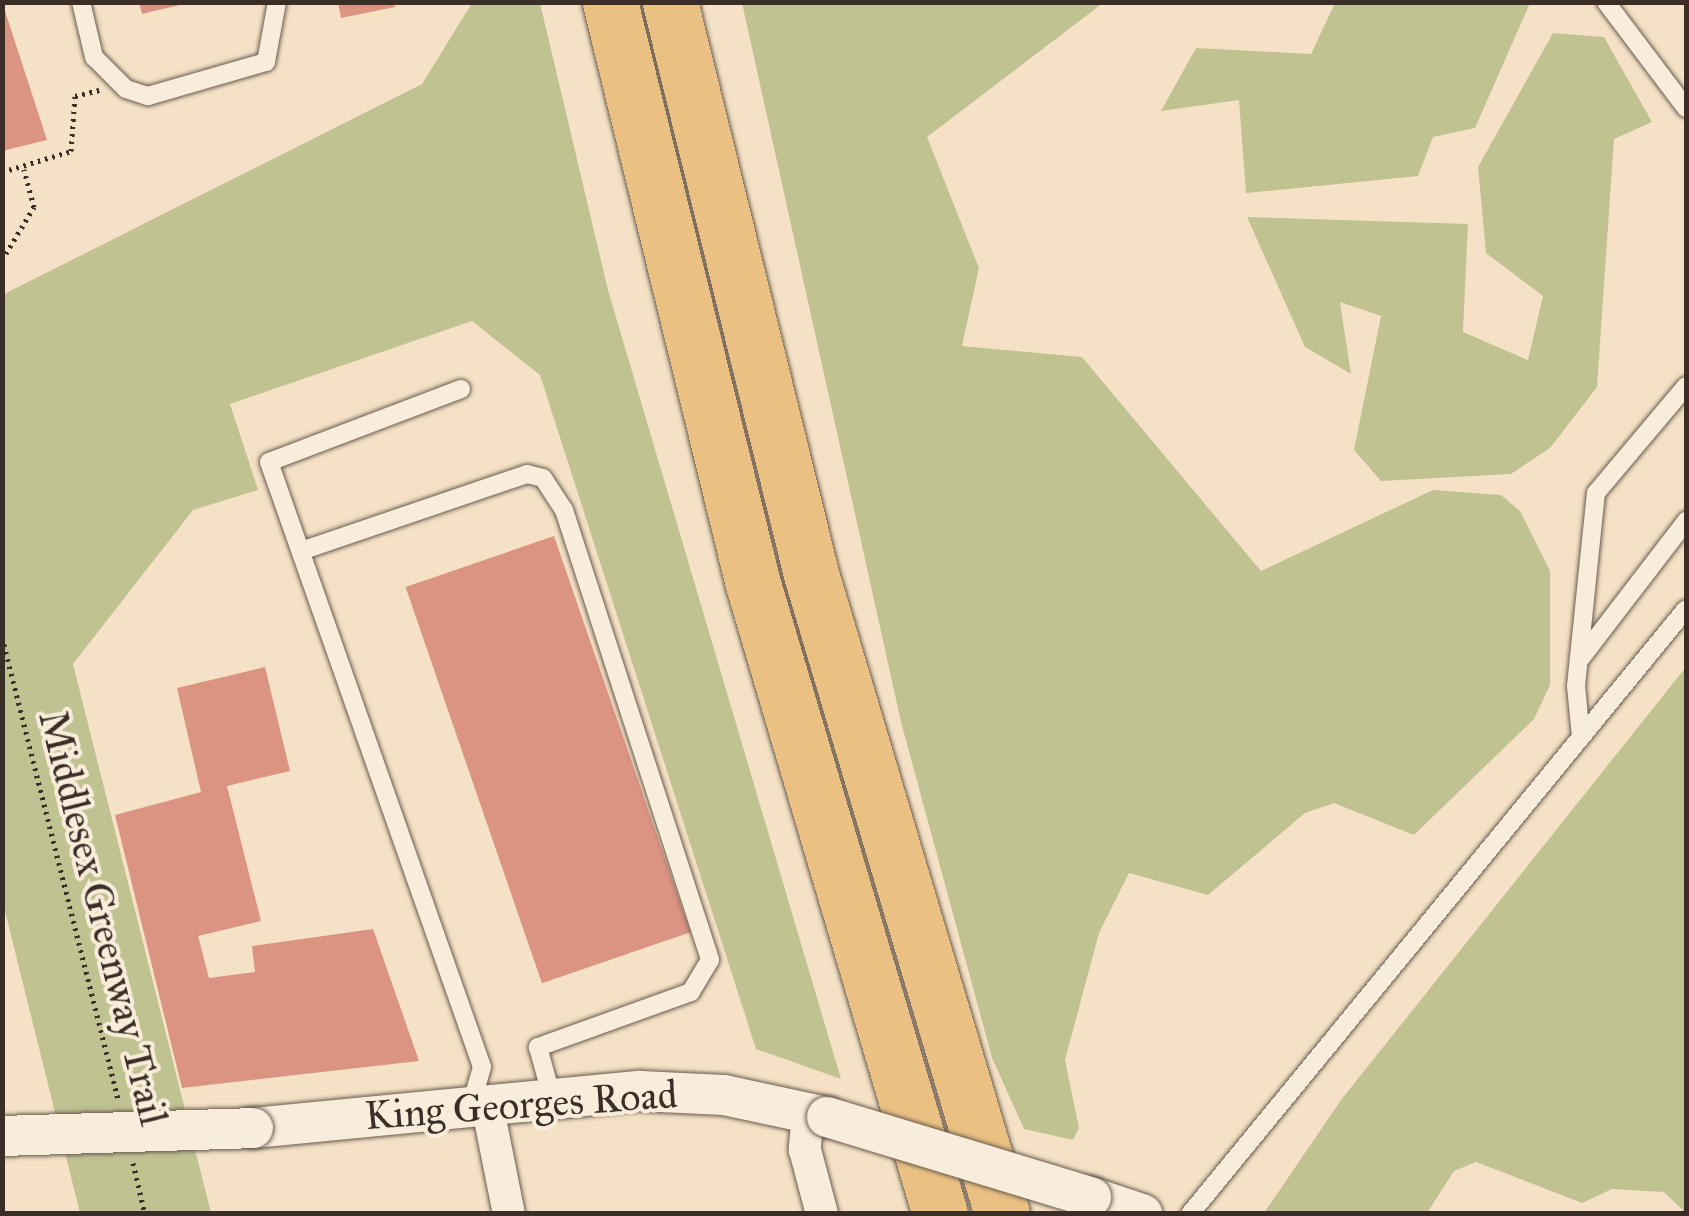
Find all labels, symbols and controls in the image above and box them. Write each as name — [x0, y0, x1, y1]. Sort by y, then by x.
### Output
street label: Middlesex Greenway Trail — [28, 706, 178, 1130]
street label: King Georges Road — [363, 1070, 679, 1140]

